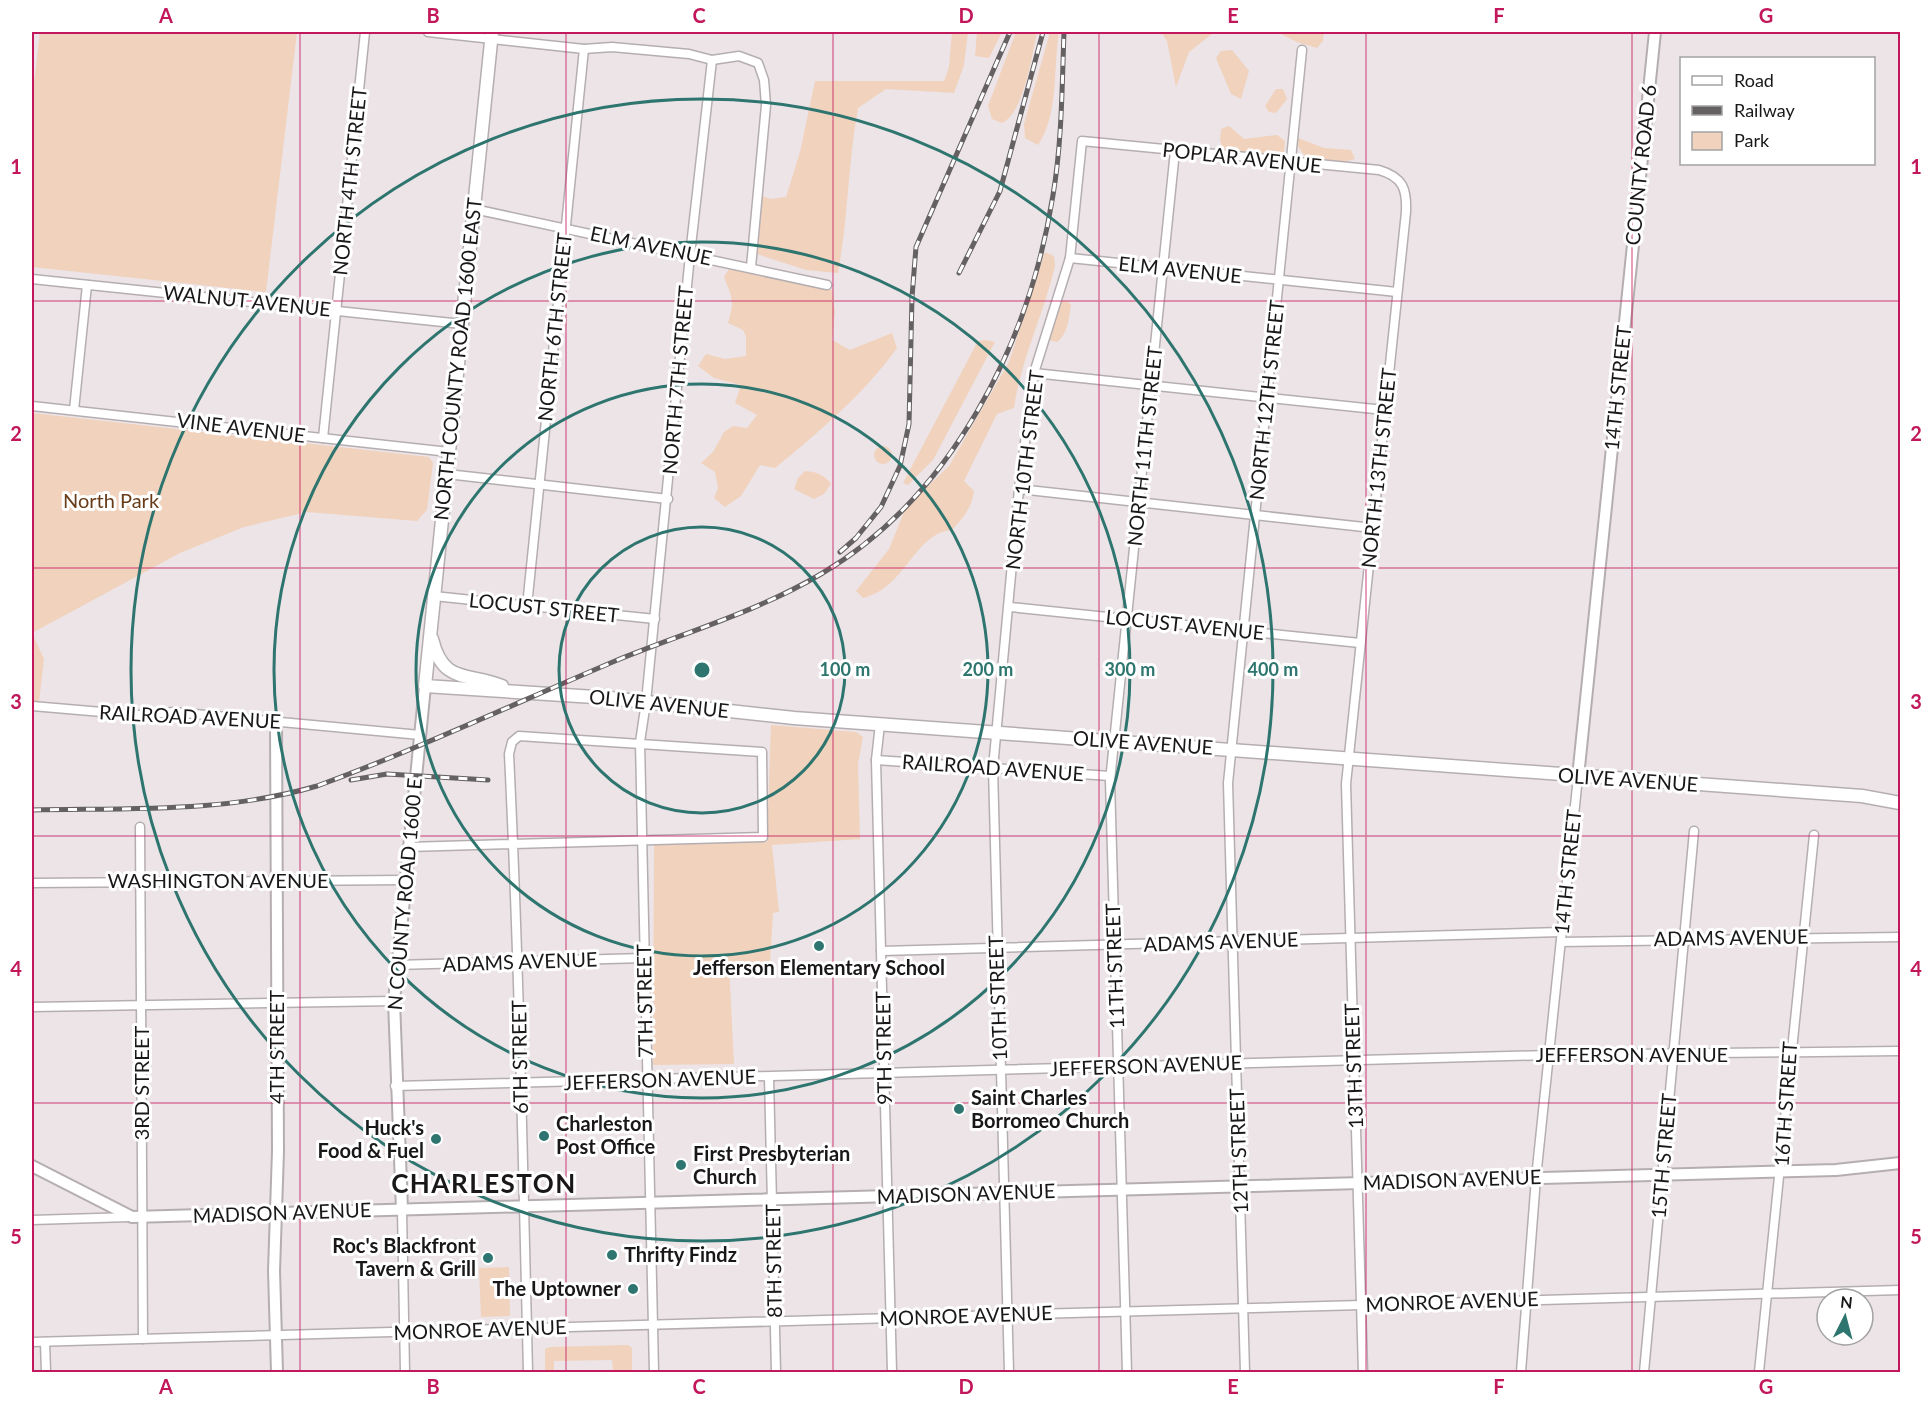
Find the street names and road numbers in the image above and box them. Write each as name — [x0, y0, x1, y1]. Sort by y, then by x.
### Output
street label: COUNTY ROAD 6 — [1620, 83, 1660, 246]
street label: NORTH 4TH STREET — [327, 85, 371, 276]
street label: POPLAR AVENUE — [1161, 137, 1323, 177]
street label: NORTH COUNTY ROAD 1600 EAST — [428, 196, 486, 521]
street label: ELM AVENUE — [588, 220, 714, 270]
street label: NORTH 6TH STREET — [532, 231, 576, 422]
street label: ELM AVENUE — [1117, 251, 1243, 287]
street label: WALNUT AVENUE — [162, 279, 332, 321]
street label: NORTH 7TH STREET — [657, 284, 697, 475]
street label: NORTH 12TH STREET — [1244, 298, 1288, 501]
street label: 14TH STREET — [1599, 324, 1636, 452]
street label: NORTH 11TH STREET — [1122, 344, 1166, 547]
street label: NORTH 13TH STREET — [1356, 366, 1400, 569]
street label: NORTH 10TH STREET — [1000, 368, 1048, 571]
street label: VINE AVENUE — [175, 407, 307, 447]
street label: LOCUST STREET — [468, 587, 621, 627]
street label: LOCUST AVENUE — [1105, 604, 1266, 644]
street label: OLIVE AVENUE — [588, 684, 730, 722]
street label: RAILROAD AVENUE — [98, 699, 282, 733]
street label: OLIVE AVENUE — [1072, 725, 1214, 759]
street label: RAILROAD AVENUE — [901, 749, 1085, 785]
street label: OLIVE AVENUE — [1557, 762, 1699, 796]
street label: N COUNTY ROAD 1600 E — [382, 777, 426, 1011]
street label: 14TH STREET — [1549, 808, 1586, 936]
street label: WASHINGTON AVENUE — [108, 868, 328, 892]
street label: 11TH STREET — [1100, 903, 1128, 1029]
street label: ADAMS AVENUE — [1653, 924, 1809, 950]
street label: ADAMS AVENUE — [1143, 926, 1299, 956]
street label: 10TH STREET — [983, 935, 1011, 1061]
street label: 7TH STREET — [631, 944, 657, 1058]
street label: ADAMS AVENUE — [442, 946, 598, 976]
street label: 4TH STREET — [264, 990, 288, 1104]
street label: 9TH STREET — [870, 991, 896, 1105]
street label: 6TH STREET — [506, 1000, 532, 1114]
street label: 13TH STREET — [1339, 1003, 1367, 1129]
street label: 3RD STREET — [129, 1026, 153, 1140]
street label: 16TH STREET — [1769, 1040, 1801, 1167]
street label: JEFFERSON AVENUE — [1536, 1042, 1728, 1066]
street label: JEFFERSON AVENUE — [1049, 1050, 1243, 1080]
street label: JEFFERSON AVENUE — [563, 1064, 757, 1094]
street label: 12TH STREET — [1224, 1088, 1252, 1214]
street label: 15TH STREET — [1646, 1092, 1680, 1219]
street label: MADISON AVENUE — [1362, 1164, 1542, 1194]
street label: MADISON AVENUE — [876, 1178, 1056, 1208]
street label: MADISON AVENUE — [192, 1197, 372, 1227]
street label: 8TH STREET — [760, 1204, 786, 1318]
street label: MONROE AVENUE — [1365, 1286, 1539, 1316]
street label: MONROE AVENUE — [879, 1300, 1053, 1330]
street label: MONROE AVENUE — [393, 1314, 567, 1344]

